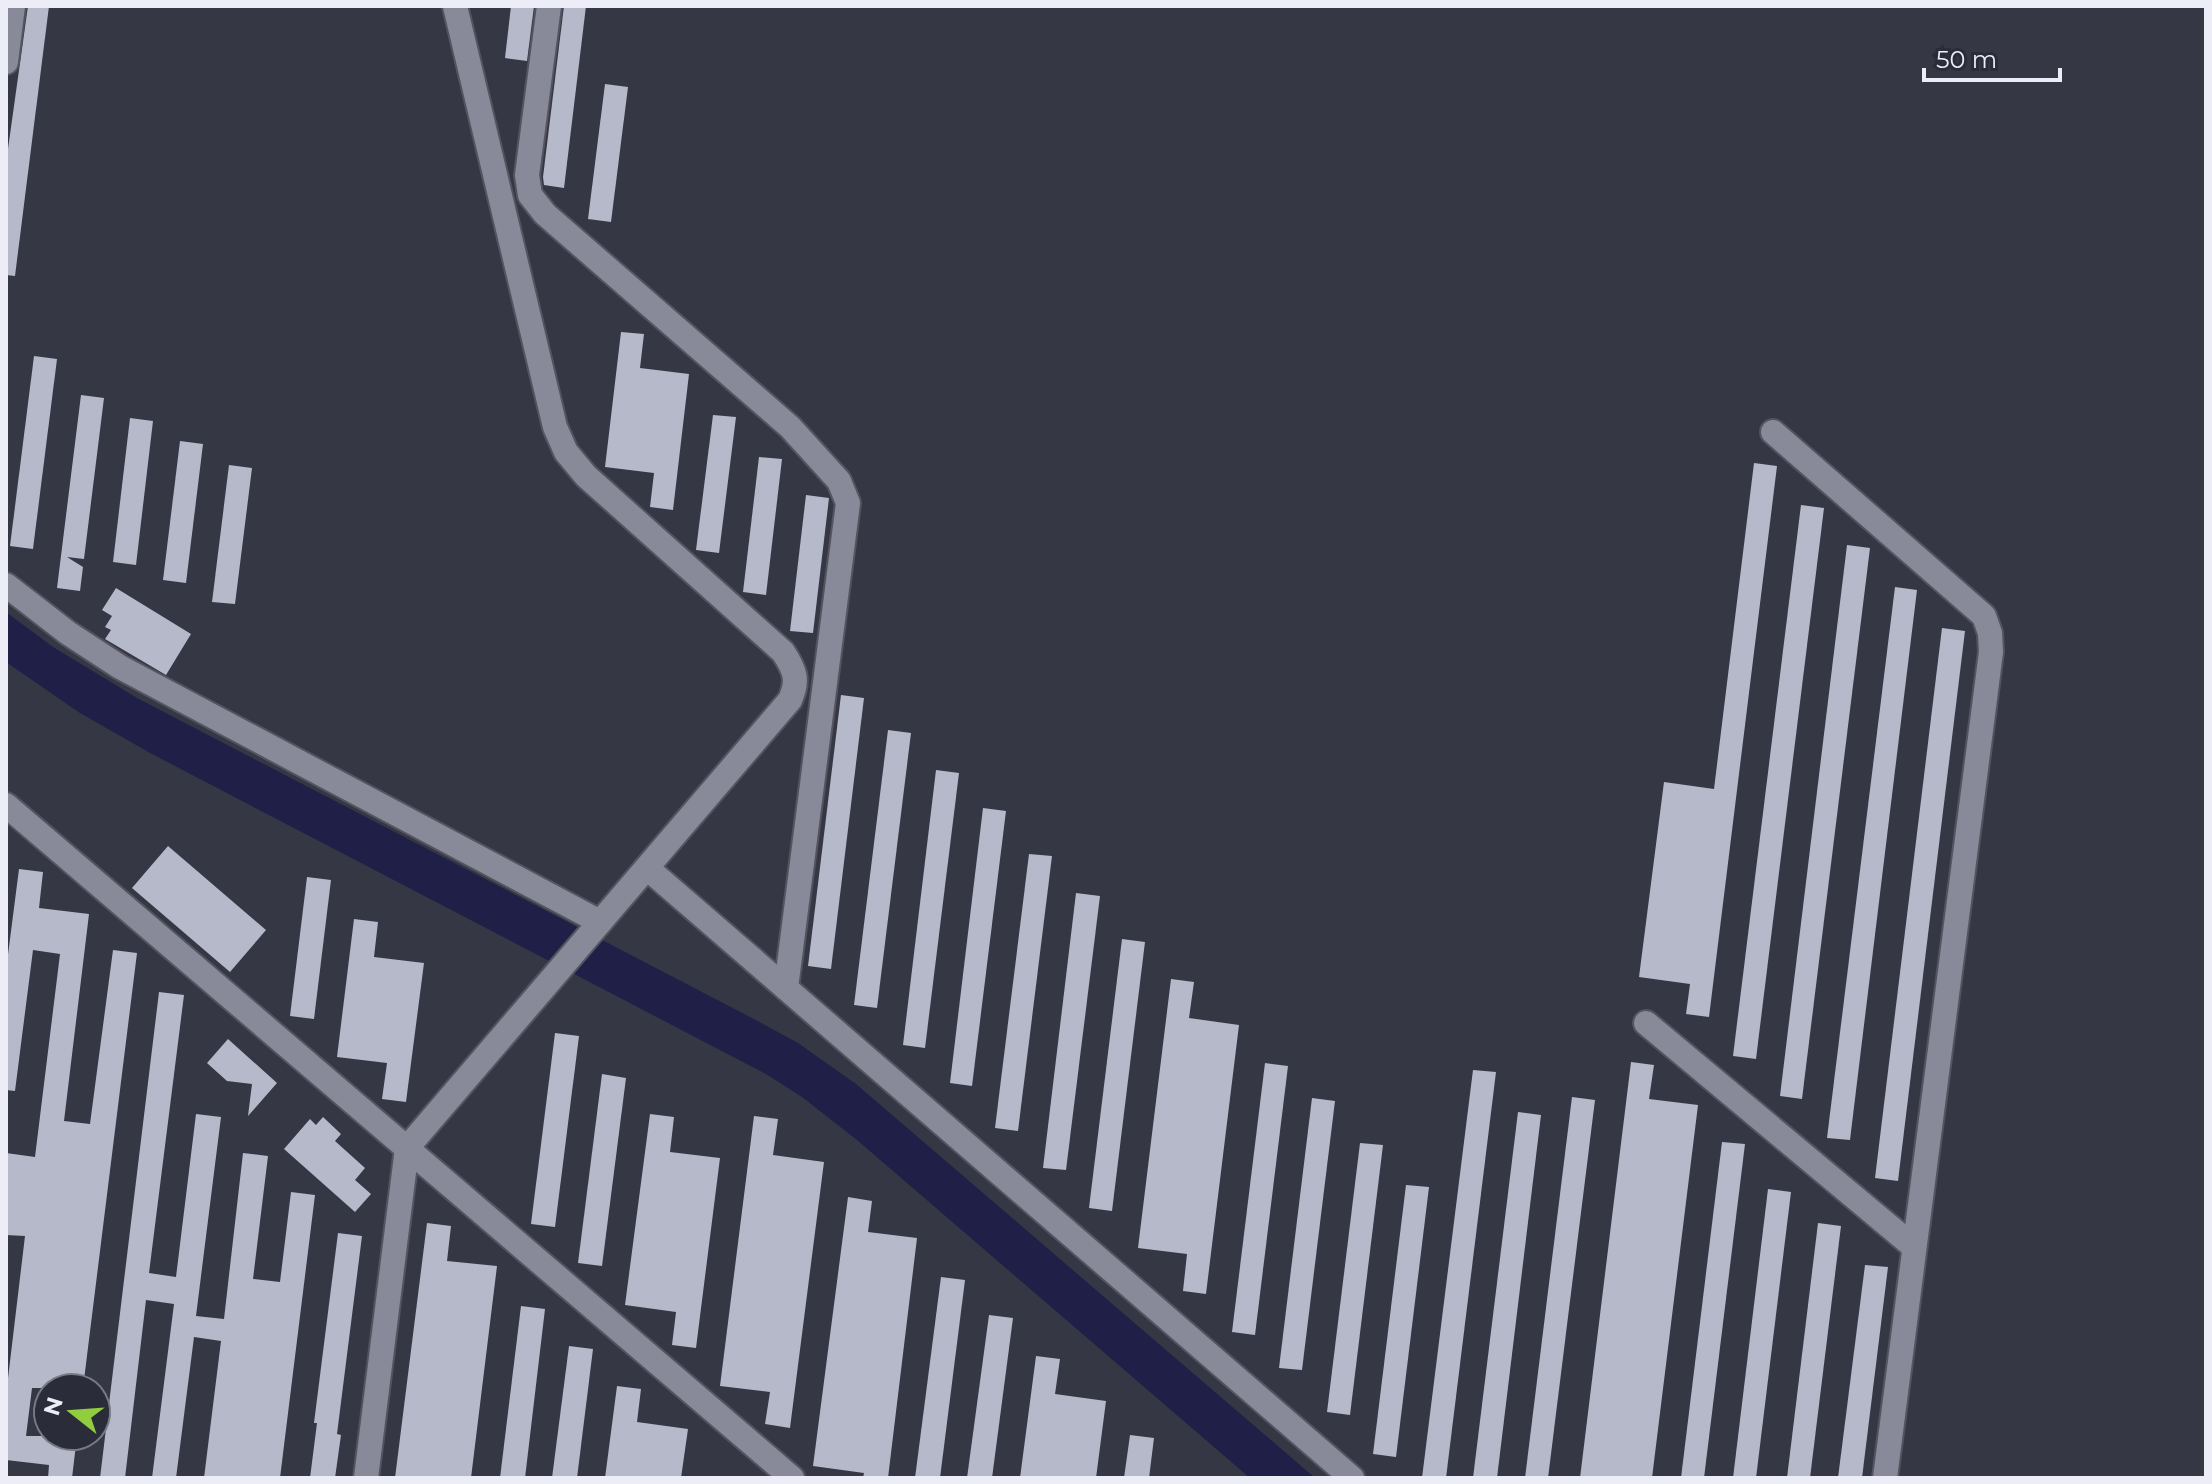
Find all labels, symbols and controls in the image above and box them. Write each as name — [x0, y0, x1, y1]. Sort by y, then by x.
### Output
scale bar — [1924, 32, 2060, 82]
text: 50 m — [1936, 45, 1997, 74]
north arrow — [32, 1372, 112, 1452]
text: N — [38, 1394, 69, 1419]

